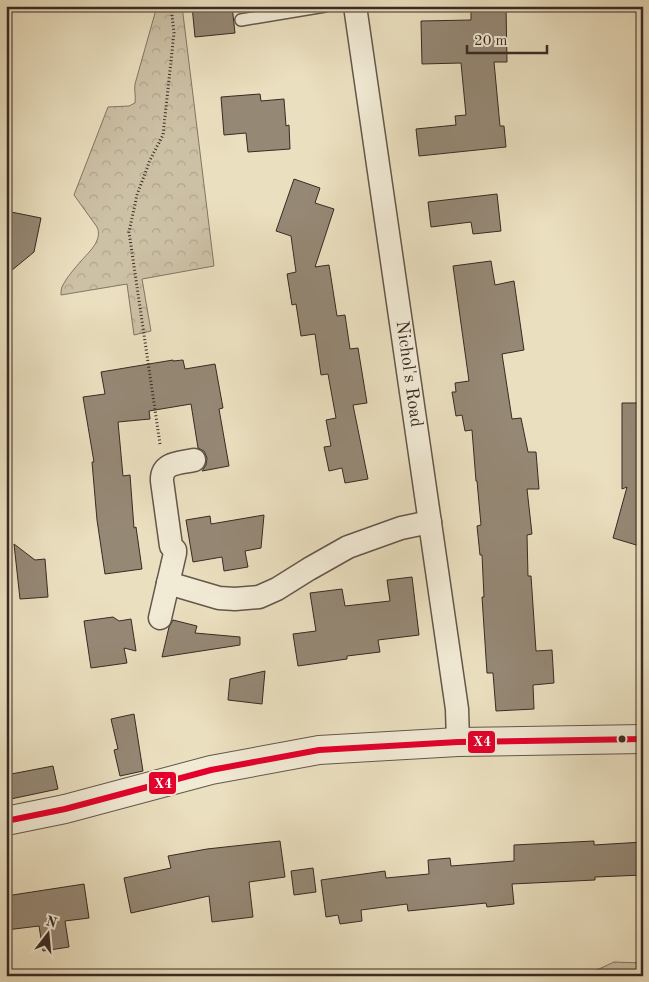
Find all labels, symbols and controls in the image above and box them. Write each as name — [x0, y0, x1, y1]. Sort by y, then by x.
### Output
scale bar — [467, 22, 546, 54]
text: 20 m — [474, 34, 508, 49]
street label: Nichol's Road — [393, 320, 425, 428]
line badge: X4 — [467, 730, 496, 754]
unlabelled marker — [617, 734, 627, 744]
text: X4 — [473, 735, 491, 749]
line badge: X4 — [148, 771, 177, 795]
text: X4 — [154, 777, 172, 791]
north arrow — [22, 910, 72, 960]
text: N — [44, 914, 59, 931]

